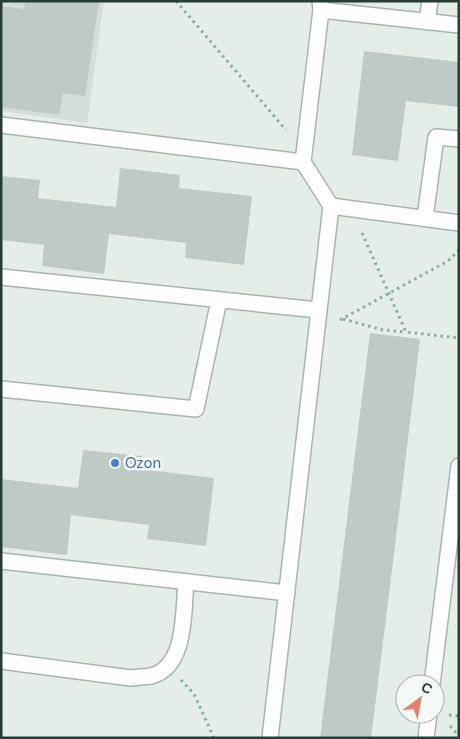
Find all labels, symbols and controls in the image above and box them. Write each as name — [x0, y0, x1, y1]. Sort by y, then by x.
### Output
place label: Ozon — [125, 453, 161, 473]
marker: Ozon — [109, 457, 121, 469]
north arrow — [395, 674, 445, 724]
text: С — [418, 678, 436, 698]

